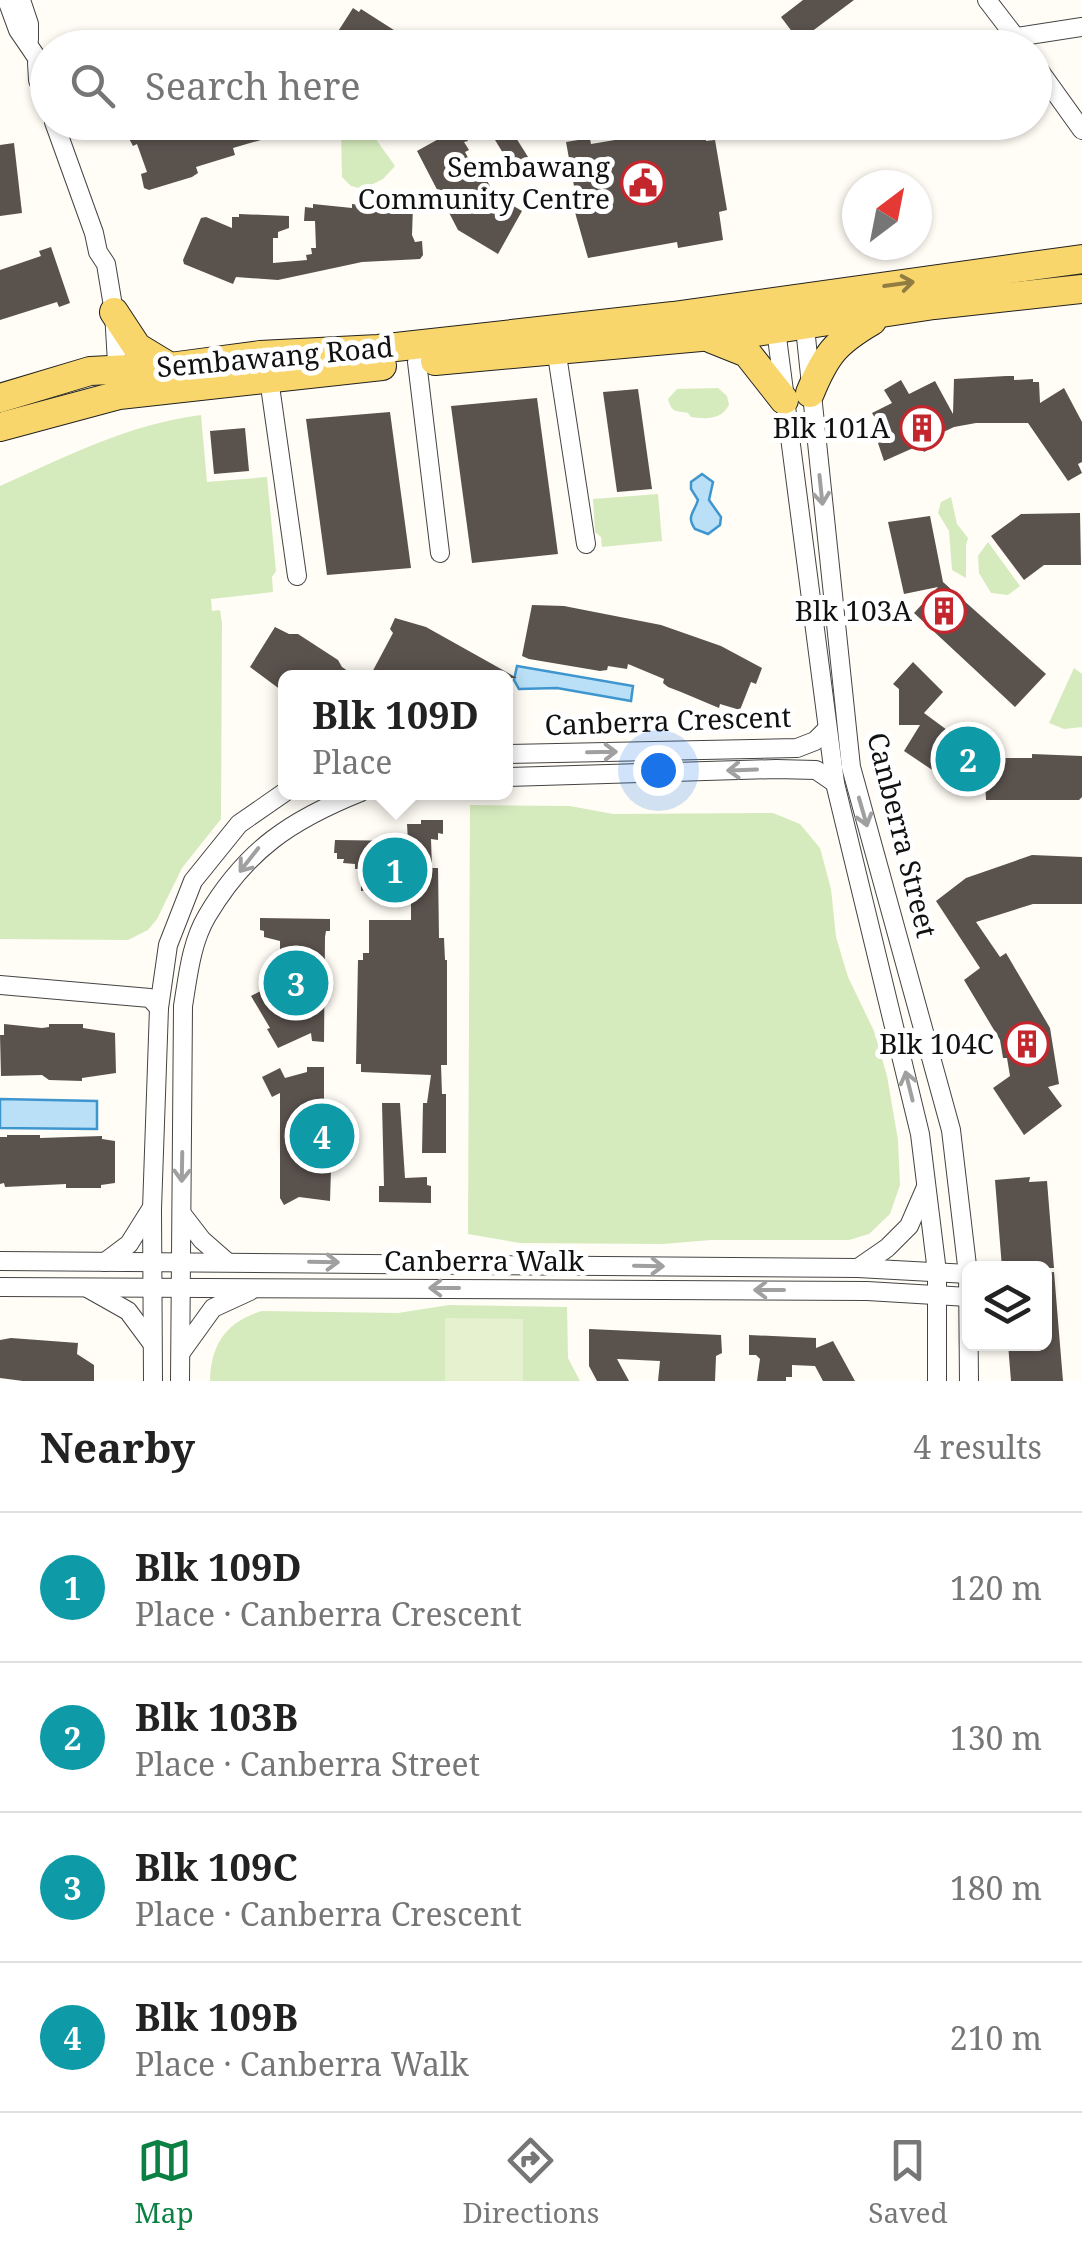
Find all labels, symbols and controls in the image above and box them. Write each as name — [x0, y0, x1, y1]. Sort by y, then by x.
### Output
search box — [30, 30, 1052, 140]
icon: search — [65, 58, 120, 113]
text: Search here — [145, 59, 361, 111]
place label: Sembawang Community Centre — [358, 147, 610, 217]
public building icon: Sembawang Community Centre — [620, 160, 666, 206]
north arrow — [842, 170, 932, 260]
one-way arrow — [883, 275, 915, 293]
street label: Sembawang Road — [155, 327, 395, 385]
building icon: Blk 101A — [899, 405, 945, 451]
place label: Blk 101A — [773, 408, 890, 446]
one-way arrow — [812, 474, 831, 506]
building icon: Blk 103A — [921, 588, 967, 634]
place label: Blk 103A — [795, 591, 912, 629]
popup — [278, 670, 513, 800]
text: Blk 109D — [312, 688, 479, 740]
street label: Canberra Crescent — [544, 697, 792, 743]
pin: 2 — [936, 722, 1000, 796]
street label: Canberra Street — [859, 728, 947, 941]
text: Place — [312, 740, 392, 783]
one-way arrow — [586, 743, 618, 762]
your location — [633, 745, 684, 796]
one-way arrow — [726, 761, 758, 780]
one-way arrow — [855, 796, 873, 827]
pin: 1 — [362, 832, 428, 908]
one-way arrow — [239, 846, 260, 873]
pin: 3 — [264, 946, 328, 1020]
building icon: Blk 104C — [1004, 1021, 1050, 1067]
place label: Blk 104C — [879, 1024, 994, 1062]
one-way arrow — [899, 1071, 917, 1103]
pin: 4 — [290, 1098, 354, 1174]
one-way arrow — [172, 1150, 191, 1182]
street label: Canberra Walk — [384, 1241, 585, 1279]
one-way arrow — [306, 1252, 339, 1272]
one-way arrow — [632, 1257, 664, 1276]
map controls — [962, 1261, 1052, 1351]
button: layers — [962, 1261, 1052, 1351]
one-way arrow — [429, 1278, 462, 1298]
one-way arrow — [754, 1280, 786, 1300]
text: Nearby — [40, 1418, 195, 1475]
text: 4 results — [913, 1425, 1042, 1468]
text: Blk 109D — [135, 1540, 302, 1592]
text: 1 — [63, 1566, 82, 1609]
text: 120 m — [950, 1566, 1042, 1609]
text: Place · Canberra Crescent — [135, 1592, 522, 1635]
text: Blk 103B — [135, 1690, 298, 1742]
text: 2 — [63, 1716, 82, 1759]
text: 130 m — [950, 1716, 1042, 1759]
text: Place · Canberra Street — [135, 1742, 480, 1785]
text: Blk 109C — [135, 1840, 298, 1892]
text: 3 — [63, 1866, 82, 1909]
text: 180 m — [950, 1866, 1042, 1909]
text: Place · Canberra Crescent — [135, 1892, 522, 1935]
text: Blk 109B — [135, 1990, 298, 2042]
text: 4 — [63, 2016, 82, 2059]
text: 210 m — [950, 2016, 1042, 2059]
text: Place · Canberra Walk — [135, 2042, 469, 2085]
tab: Map — [134, 2133, 194, 2231]
tab: Directions — [462, 2133, 599, 2231]
tab: Saved — [868, 2133, 948, 2231]

